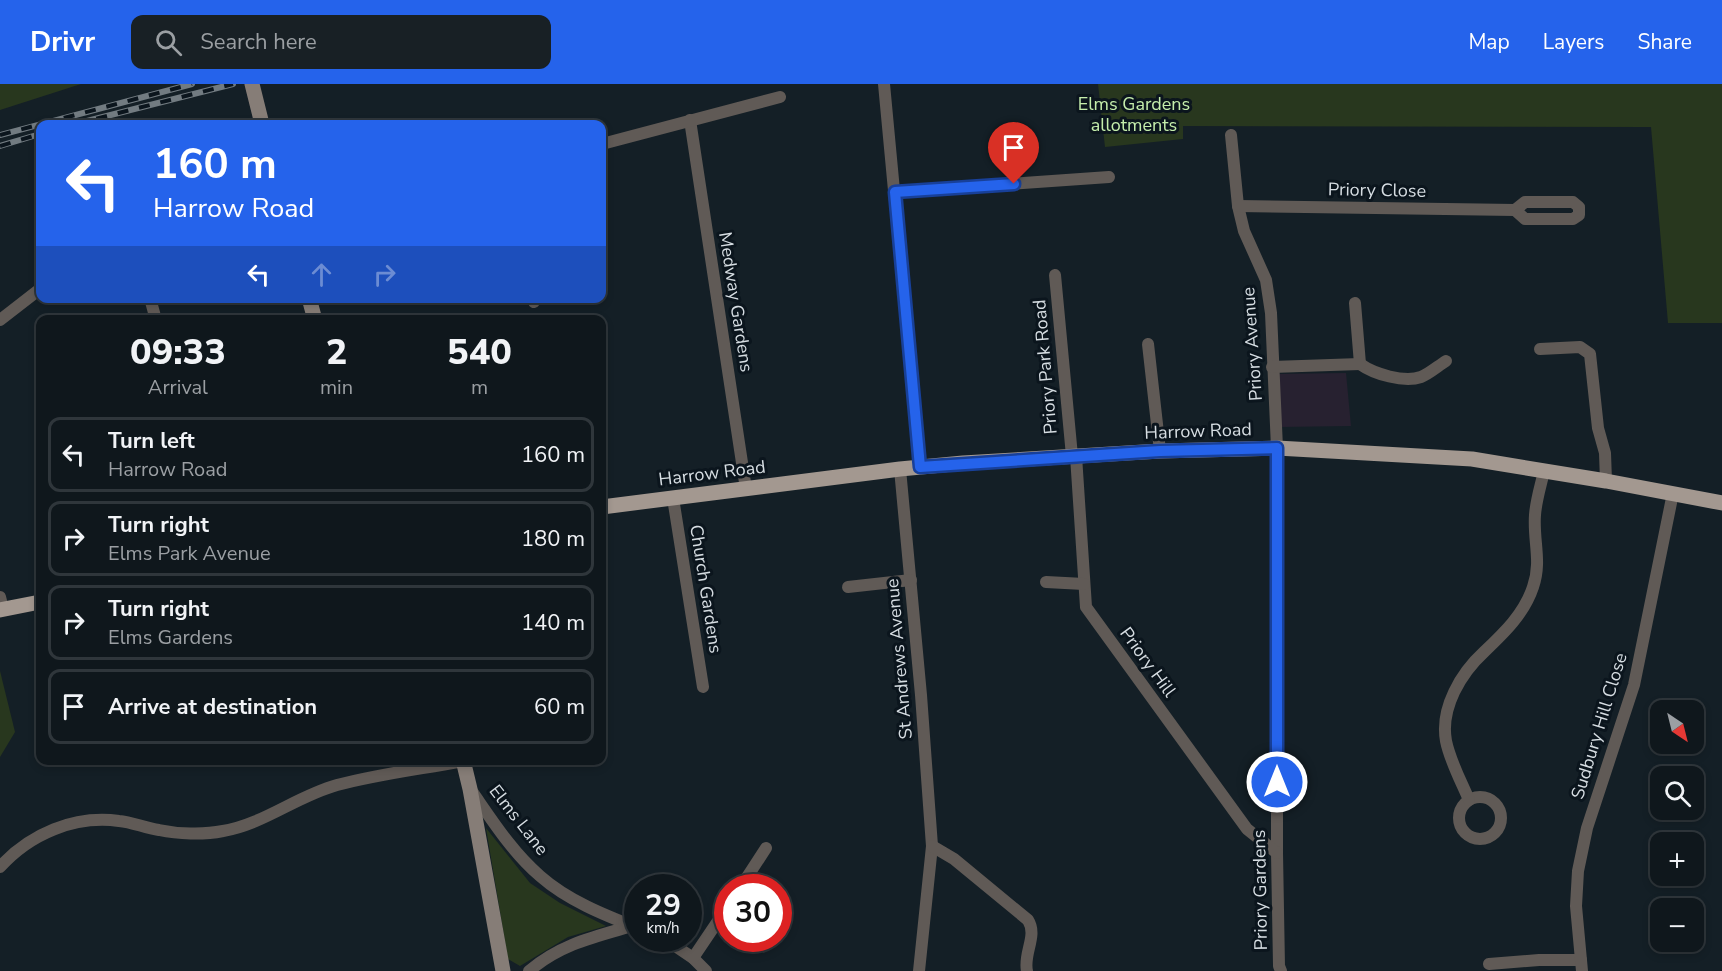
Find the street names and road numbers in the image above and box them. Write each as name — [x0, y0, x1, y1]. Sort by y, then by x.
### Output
street label: Priory Close — [1328, 177, 1426, 203]
street label: Medway Gardens — [713, 230, 759, 374]
street label: Priory Avenue — [1236, 286, 1268, 402]
street label: Priory Park Road — [1027, 299, 1063, 435]
street label: Harrow Road — [1144, 417, 1252, 445]
street label: Harrow Road — [657, 455, 767, 491]
street label: Church Gardens — [684, 523, 728, 655]
street label: St Andrews Avenue — [880, 578, 918, 740]
street label: Priory Hill — [1114, 622, 1182, 702]
street label: Sudbury Hill Close — [1565, 650, 1633, 802]
street label: Elms Lane — [484, 780, 554, 860]
street label: Priory Gardens — [1247, 830, 1273, 950]

